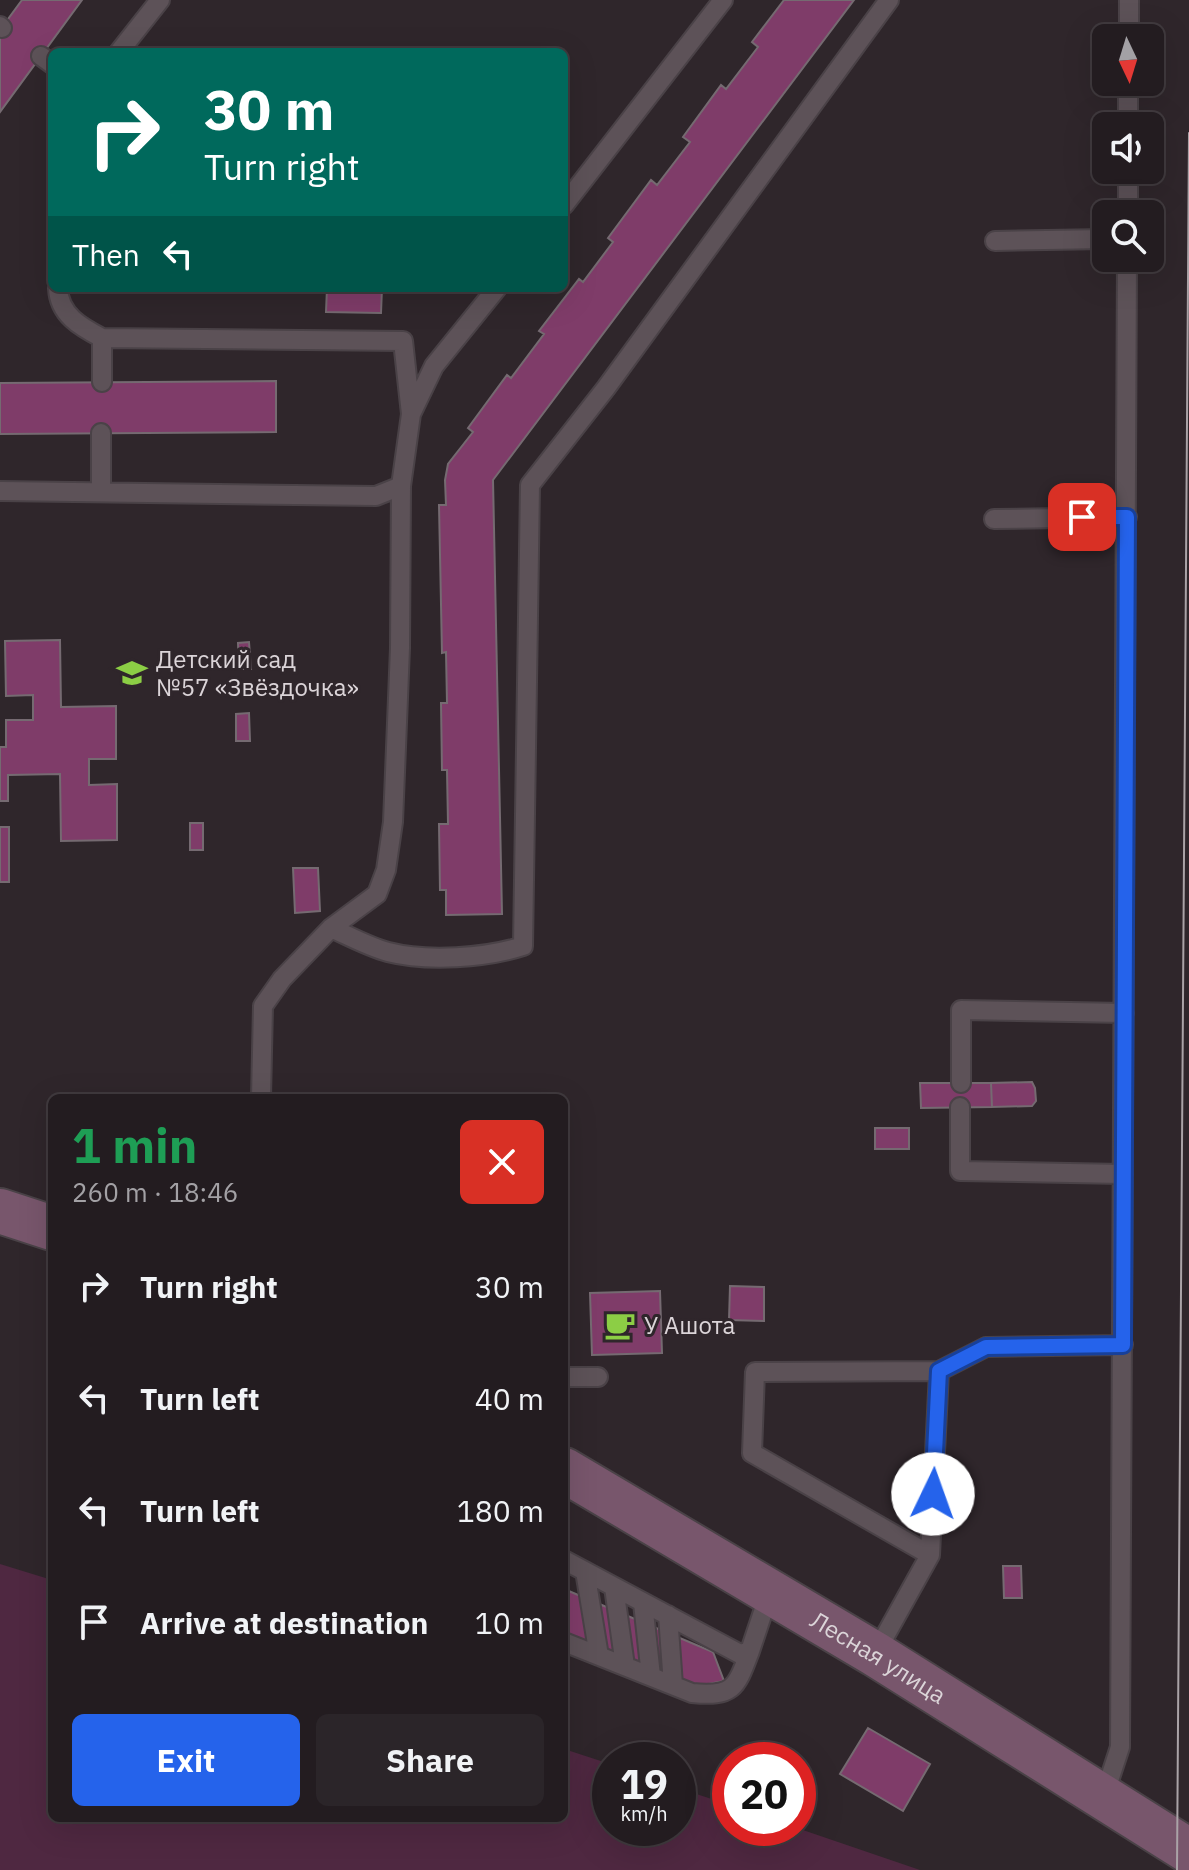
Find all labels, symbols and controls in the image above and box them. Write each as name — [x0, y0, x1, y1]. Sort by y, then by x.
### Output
north arrow — [1092, 24, 1164, 96]
map controls — [1092, 24, 1164, 272]
text: 30 m — [204, 73, 334, 145]
icon: right — [72, 80, 176, 184]
button: sound — [1092, 112, 1164, 184]
text: Turn right — [204, 143, 360, 190]
button: search — [1092, 200, 1164, 272]
icon: left — [156, 232, 200, 276]
text: Then — [72, 235, 140, 274]
pin — [1048, 483, 1116, 551]
icon: arrive — [1060, 495, 1104, 539]
place label: Детский сад №57 «Звёздочка» — [156, 643, 359, 703]
school or university icon: Детский сад №57 «Звёздочка» — [115, 656, 149, 690]
text: 1 min — [72, 1114, 197, 1176]
button: close — [460, 1120, 544, 1204]
text: 260 m · 18:46 — [72, 1175, 238, 1209]
icon: right — [72, 1264, 116, 1308]
text: Turn right — [140, 1267, 278, 1306]
text: 30 m — [475, 1267, 544, 1306]
cafe icon: У Ашота — [603, 1308, 637, 1342]
place label: У Ашота — [644, 1309, 736, 1341]
icon: left — [72, 1376, 116, 1420]
text: Turn left — [140, 1379, 259, 1418]
text: 40 m — [475, 1379, 544, 1418]
position arrow — [891, 1452, 975, 1536]
icon: left — [72, 1488, 116, 1532]
text: Turn left — [140, 1491, 259, 1530]
text: 180 m — [457, 1491, 544, 1530]
icon: arrive — [72, 1600, 116, 1644]
text: Arrive at destination — [140, 1603, 428, 1642]
text: 10 m — [475, 1603, 544, 1642]
street label: Лесная улица — [805, 1603, 953, 1711]
button: Exit — [72, 1714, 300, 1806]
button: Share — [316, 1714, 544, 1806]
speed limit sign: 20 — [712, 1742, 816, 1846]
text: 19 — [620, 1758, 668, 1810]
text: km/h — [620, 1800, 668, 1827]

